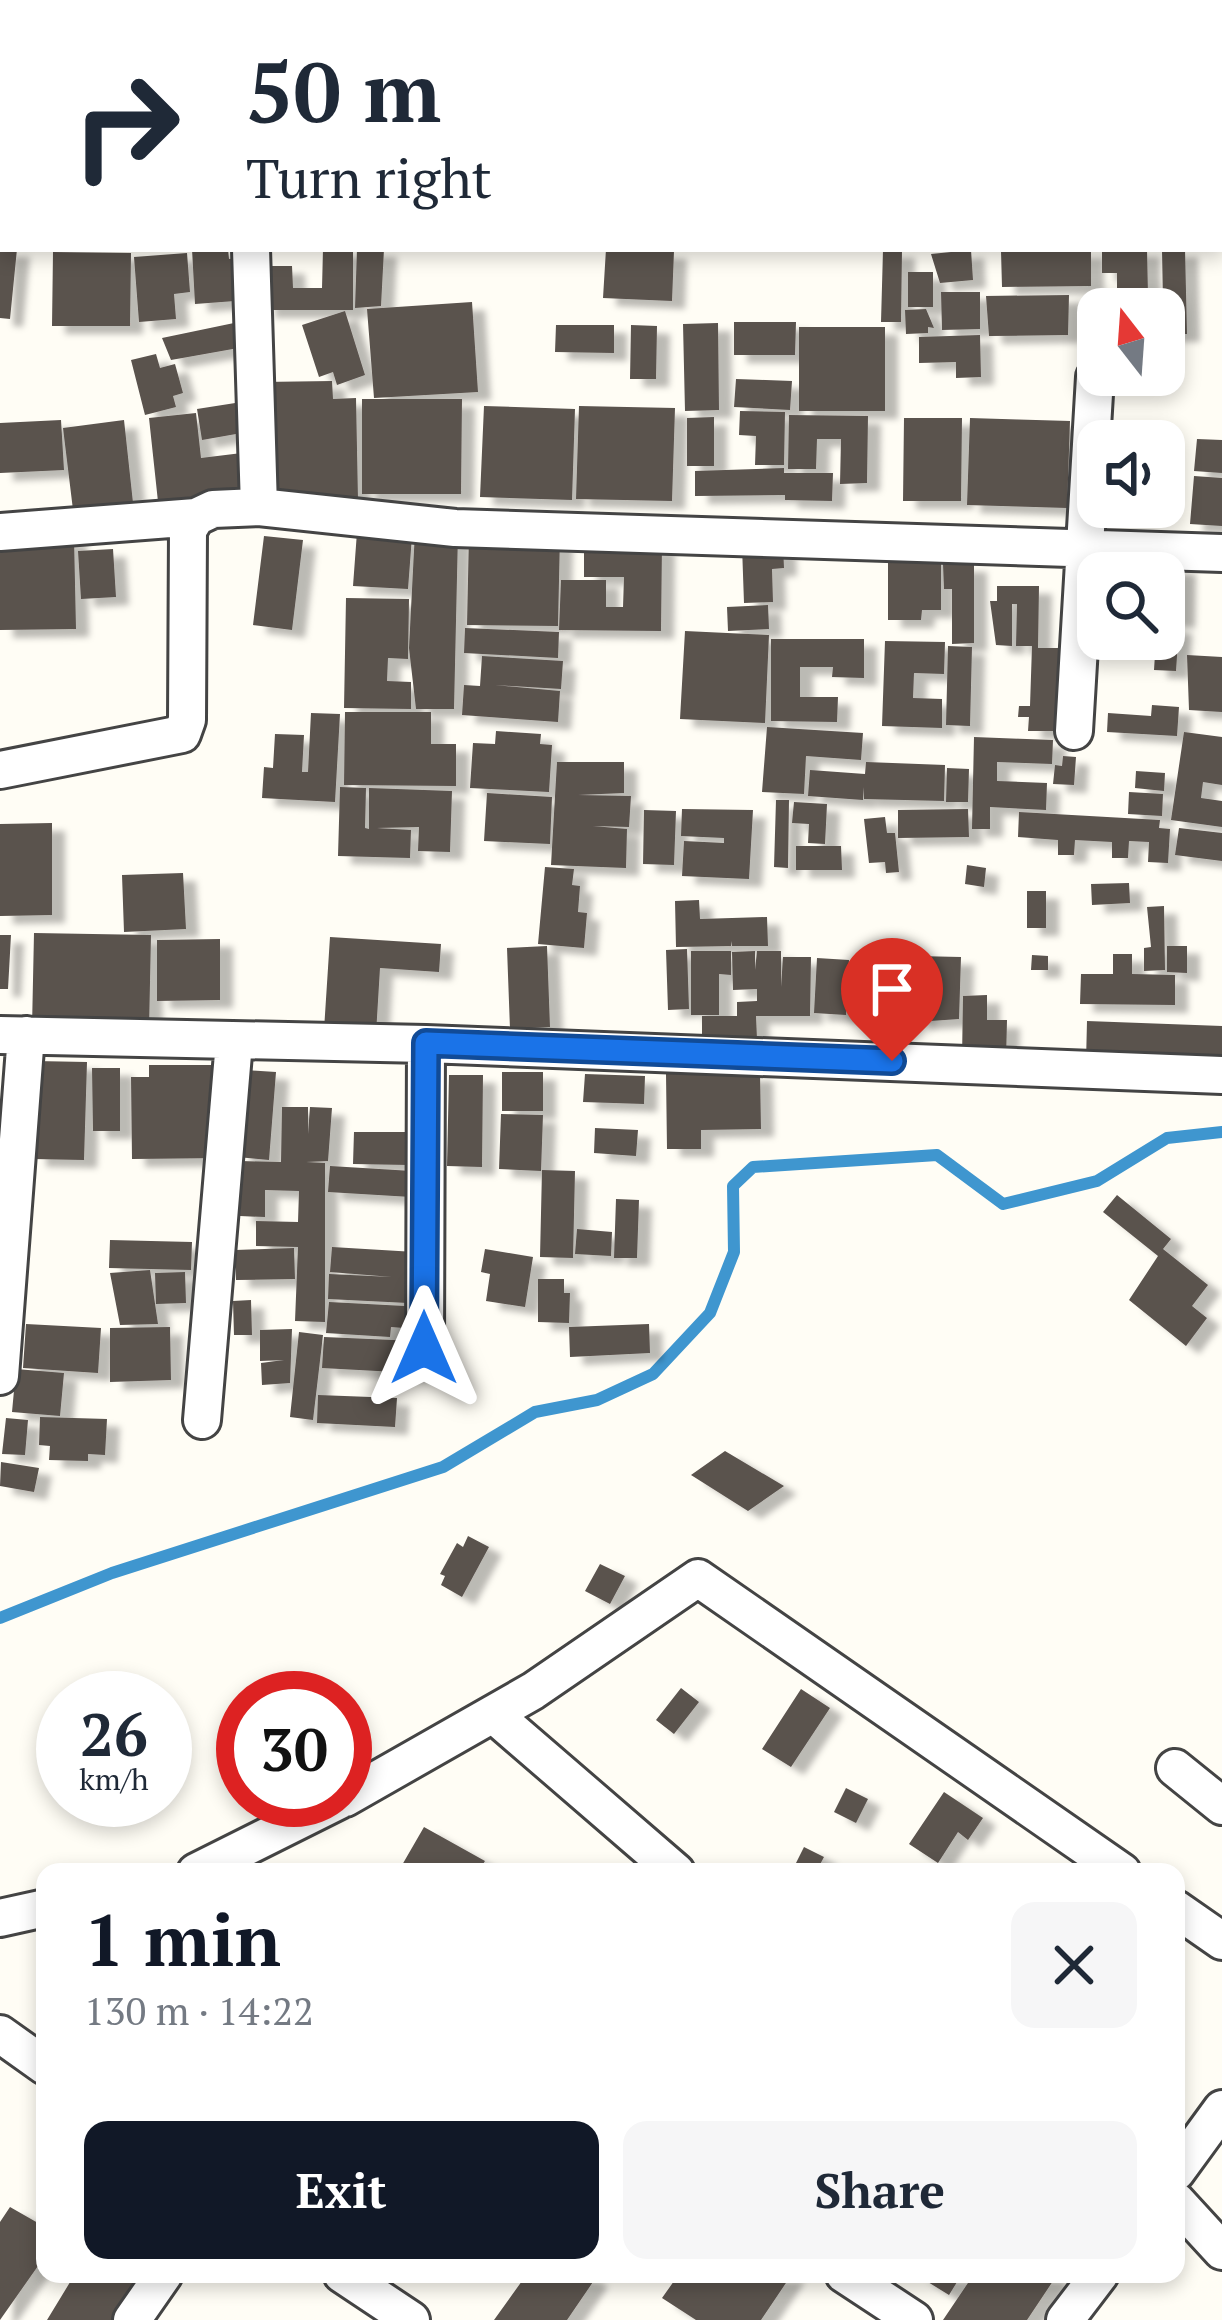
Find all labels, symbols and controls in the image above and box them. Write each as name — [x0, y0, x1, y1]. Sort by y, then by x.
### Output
text: 50 m — [246, 35, 441, 146]
icon: right — [48, 48, 204, 204]
text: Turn right — [246, 142, 492, 213]
north arrow — [1077, 288, 1185, 396]
map controls — [1077, 288, 1185, 660]
button: sound — [1077, 420, 1185, 528]
button: search — [1077, 552, 1185, 660]
pin — [841, 938, 943, 1061]
icon: arrive — [859, 956, 925, 1022]
position arrow — [361, 1285, 487, 1411]
speed limit sign: 30 — [216, 1671, 372, 1827]
text: 26 — [80, 1694, 148, 1773]
text: km/h — [79, 1759, 149, 1799]
text: 1 min — [84, 1891, 281, 1987]
button: close — [1011, 1902, 1137, 2028]
text: 130 m · 14:22 — [84, 1984, 314, 2036]
button: Exit — [84, 2121, 599, 2259]
button: Share — [623, 2121, 1137, 2259]

